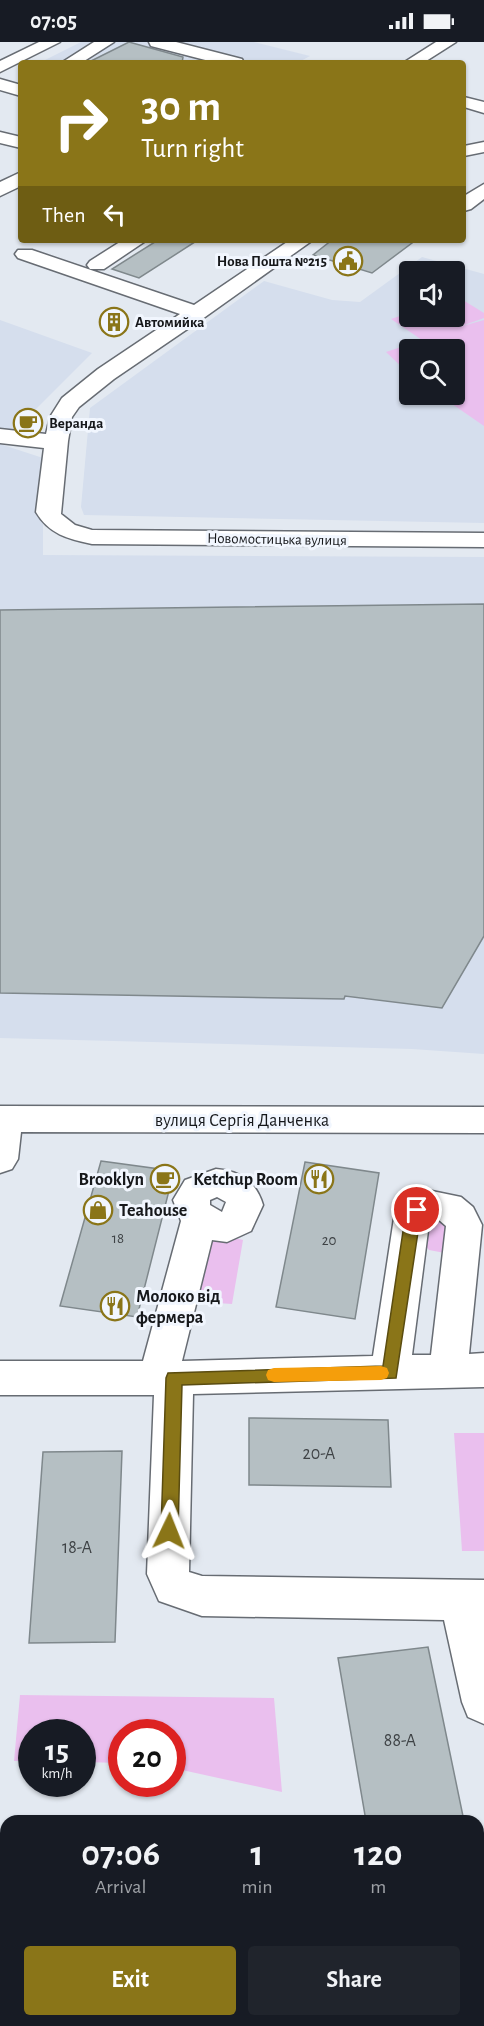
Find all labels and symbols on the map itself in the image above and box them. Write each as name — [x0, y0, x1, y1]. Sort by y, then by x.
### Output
public building icon: Нова Пошта №215 — [332, 245, 364, 277]
place label: Нова Пошта №215 — [217, 254, 327, 269]
building icon: Автомийка — [98, 306, 130, 338]
place label: Автомийка — [135, 315, 204, 330]
cafe icon: Веранда — [12, 407, 44, 439]
place label: Веранда — [49, 416, 103, 431]
street label: Новомостицька вулиця — [207, 531, 347, 548]
street label: вулиця Сергія Данченка — [155, 1112, 329, 1130]
cafe icon: Brooklyn — [149, 1163, 181, 1195]
restaurant icon: Ketchup Room — [303, 1163, 335, 1195]
place label: Brooklyn — [78, 1171, 144, 1189]
place label: Ketchup Room — [193, 1171, 298, 1189]
pin — [391, 1184, 442, 1235]
shop icon: Teahouse — [82, 1194, 114, 1226]
place label: Teahouse — [119, 1202, 187, 1220]
house number: 18 — [112, 1231, 124, 1246]
house number: 20 — [322, 1233, 336, 1248]
place label: Молоко від фермера — [136, 1288, 221, 1327]
restaurant icon: Молоко від фермера — [99, 1290, 131, 1322]
house number: 20-А — [303, 1445, 336, 1463]
position arrow — [137, 1499, 201, 1563]
house number: 18-А — [62, 1539, 92, 1557]
speed limit sign: 20 — [108, 1719, 186, 1797]
house number: 88-А — [384, 1732, 417, 1750]

